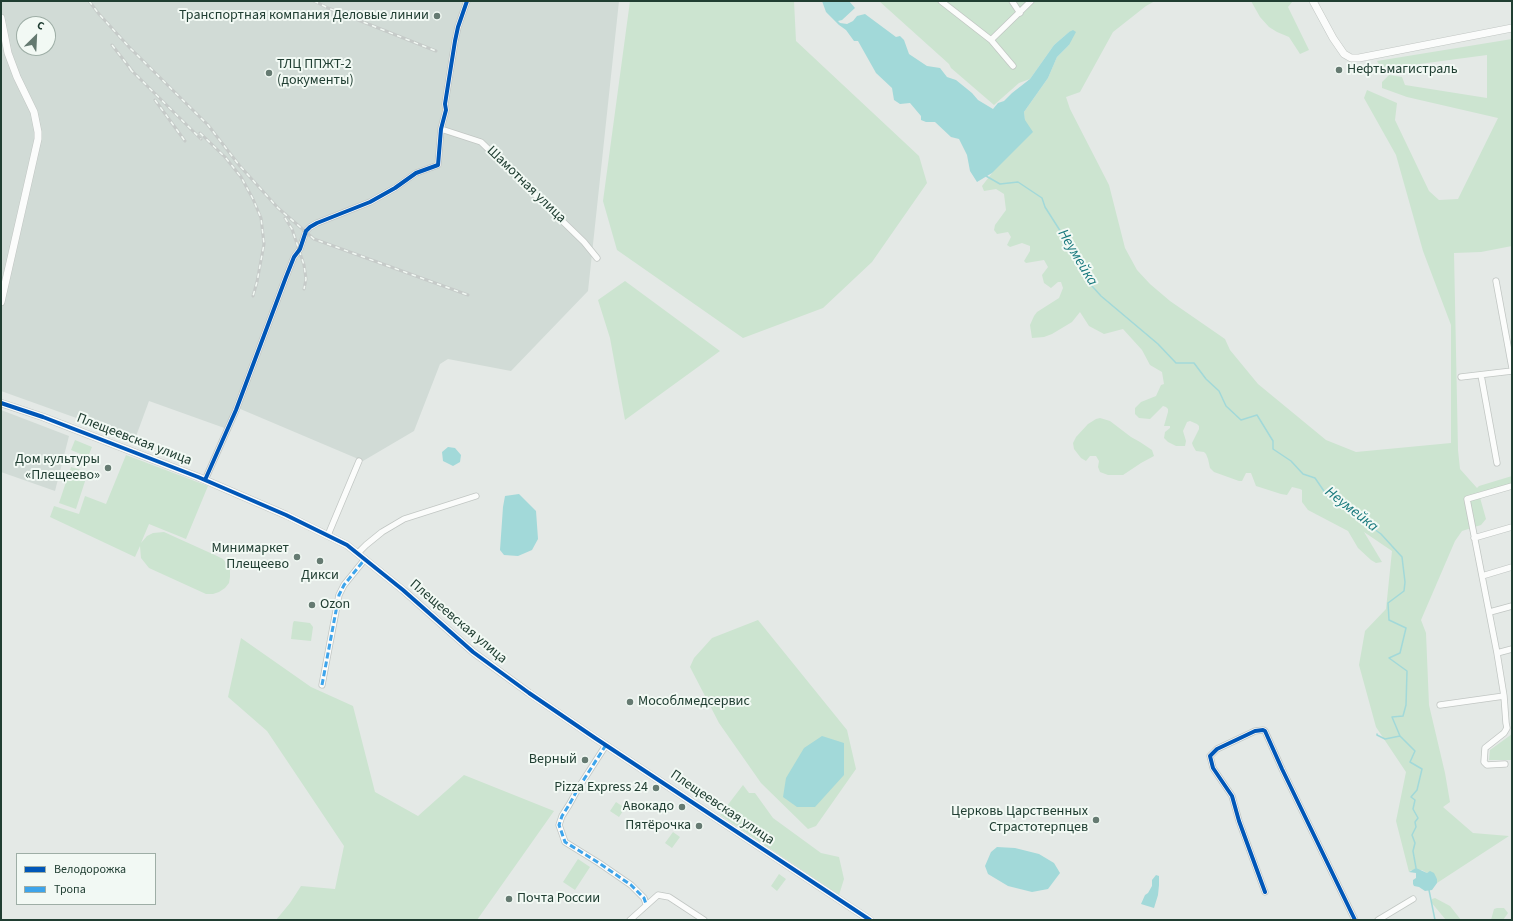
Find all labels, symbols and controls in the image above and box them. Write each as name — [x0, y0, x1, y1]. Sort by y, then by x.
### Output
place label: Транспортная компания Деловые линии — [179, 8, 429, 24]
marker: Транспортная компания Деловые линии — [432, 11, 442, 21]
north arrow — [16, 16, 56, 56]
text: С — [35, 17, 47, 34]
place label: ТЛЦ ППЖТ-2 (документы) — [277, 57, 354, 90]
place label: Нефтьмагистраль — [1347, 62, 1458, 78]
marker: Нефтьмагистраль — [1334, 65, 1344, 75]
marker: ТЛЦ ППЖТ-2 (документы) — [264, 68, 274, 78]
street label: Шамотная улица — [483, 143, 569, 227]
water label: Неумейка — [1053, 227, 1101, 289]
street label: Плещеевская улица — [74, 410, 194, 470]
place label: Дом культуры «Плещеево» — [15, 452, 100, 484]
marker: Дом культуры «Плещеево» — [103, 463, 113, 473]
water label: Неумейка — [1321, 484, 1381, 536]
place label: Минимаркет Плещеево — [212, 541, 289, 574]
marker: Минимаркет Плещеево — [292, 552, 302, 562]
marker: Дикси — [315, 556, 325, 566]
place label: Дикси — [301, 568, 339, 584]
street label: Плещеевская улица — [406, 576, 510, 668]
place label: Ozon — [320, 597, 350, 613]
marker: Ozon — [307, 600, 317, 610]
place label: Мособлмедсервис — [638, 694, 750, 710]
marker: Мособлмедсервис — [625, 697, 635, 707]
place label: Верный — [529, 752, 577, 768]
marker: Верный — [580, 755, 590, 765]
street label: Плещеевская улица — [667, 767, 777, 849]
place label: Pizza Express 24 — [554, 780, 648, 796]
marker: Pizza Express 24 — [651, 783, 661, 793]
place label: Авокадо — [623, 799, 674, 815]
marker: Авокадо — [677, 802, 687, 812]
place label: Церковь Царственных Страстотерпцев — [951, 804, 1088, 836]
marker: Церковь Царственных Страстотерпцев — [1091, 815, 1101, 825]
place label: Пятёрочка — [625, 818, 691, 834]
marker: Пятёрочка — [694, 821, 704, 831]
legend — [16, 853, 156, 905]
text: Велодорожка — [54, 861, 126, 878]
text: Тропа — [54, 881, 86, 898]
place label: Почта России — [517, 891, 600, 907]
marker: Почта России — [504, 894, 514, 904]

